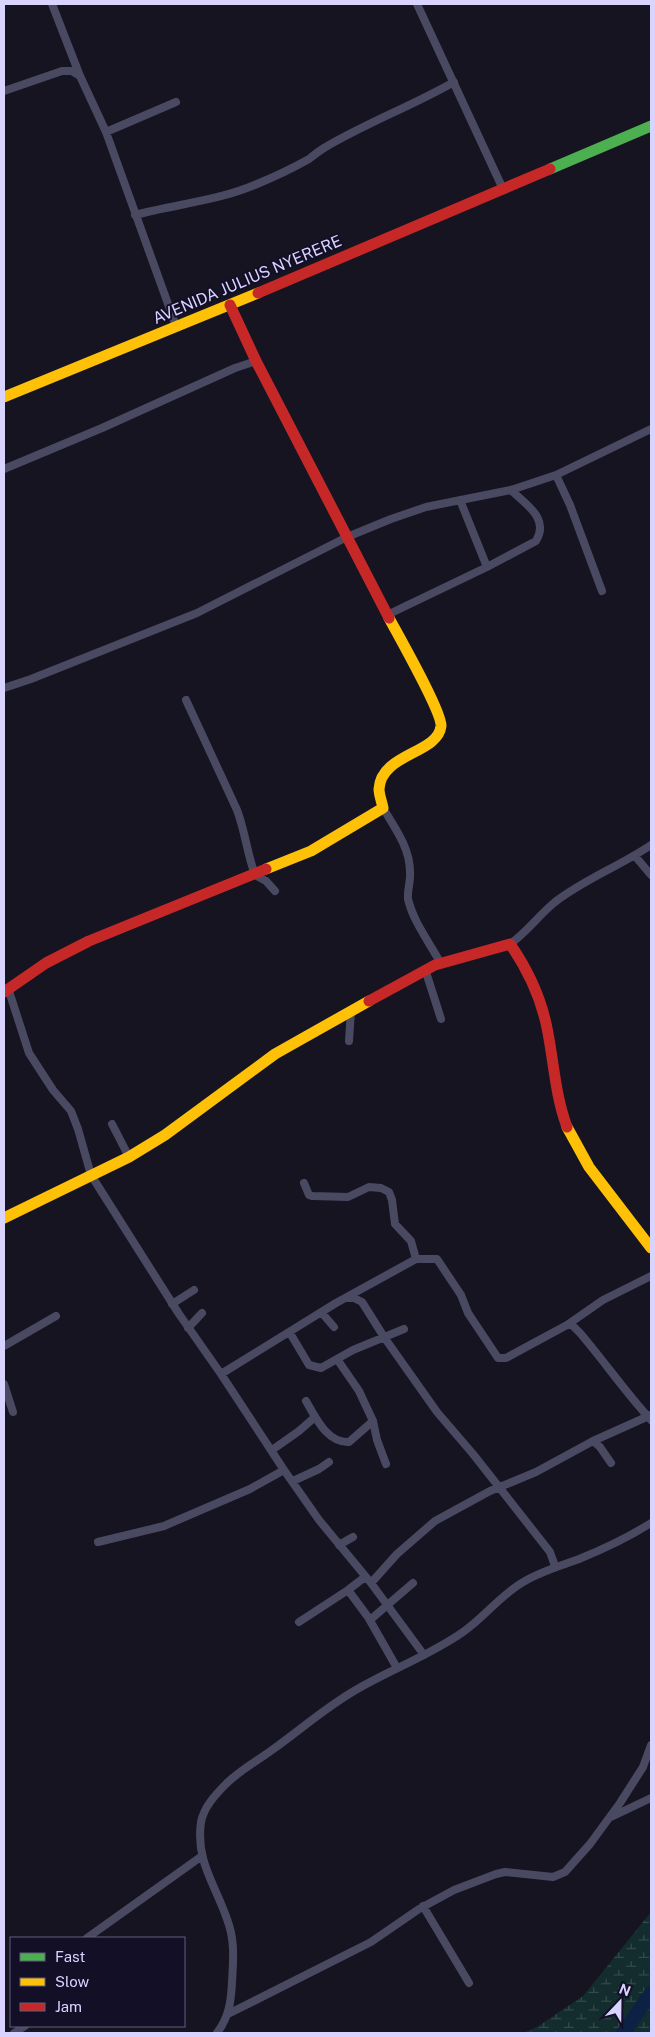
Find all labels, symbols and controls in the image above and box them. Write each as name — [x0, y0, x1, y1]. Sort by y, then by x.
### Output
street label: AVENIDA JULIUS NYERERE — [150, 231, 344, 328]
legend — [10, 1937, 185, 2027]
text: Fast — [55, 1948, 85, 1965]
text: Slow — [55, 1973, 90, 1990]
north arrow — [595, 1977, 645, 2027]
text: N — [617, 1980, 633, 1999]
text: Jam — [55, 1998, 82, 2015]

